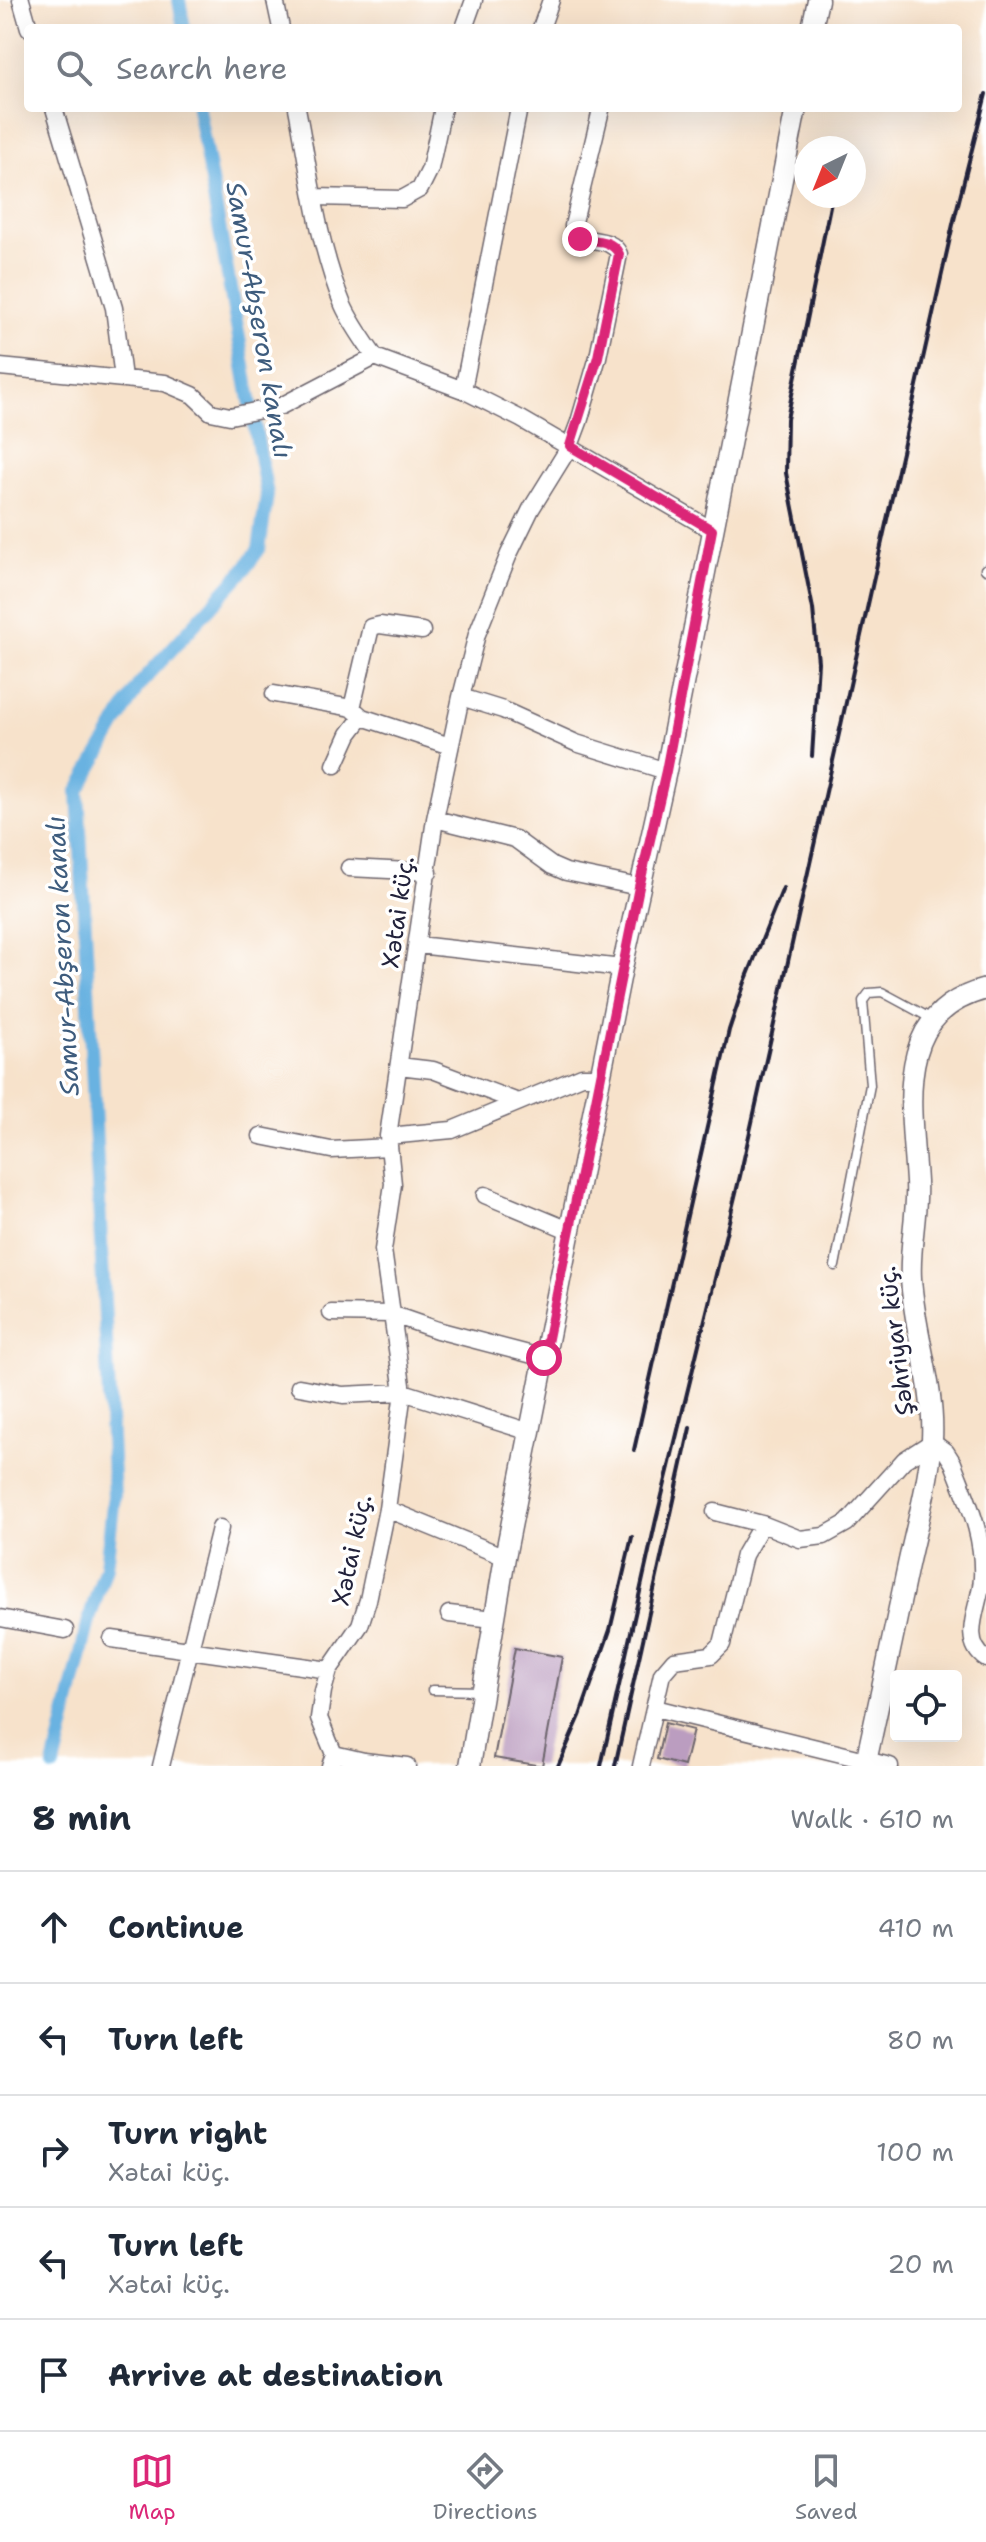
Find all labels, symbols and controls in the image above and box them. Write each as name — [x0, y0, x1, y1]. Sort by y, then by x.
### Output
search box — [24, 24, 962, 112]
icon: search — [52, 46, 96, 90]
text: Search here — [116, 48, 287, 89]
north arrow — [794, 136, 866, 208]
water label: Samur-Abşeron kanalı — [218, 179, 302, 461]
route end — [562, 221, 598, 257]
water label: Samur-Abşeron kanalı — [37, 815, 87, 1097]
street label: Xətai küç. — [374, 854, 422, 970]
street label: Şəhriyar küç. — [871, 1264, 921, 1418]
route start — [526, 1340, 562, 1376]
street label: Xətai küç. — [325, 1492, 379, 1608]
map controls — [890, 1670, 962, 1742]
button: locate — [890, 1670, 962, 1742]
text: 8 min — [32, 1795, 131, 1841]
text: Walk · 610 m — [790, 1801, 954, 1836]
icon: ahead — [32, 1905, 76, 1949]
text: Continue — [108, 1907, 244, 1948]
text: 410 m — [877, 1910, 954, 1945]
icon: left — [32, 2017, 76, 2061]
text: Turn left — [108, 2019, 243, 2060]
text: 80 m — [887, 2022, 954, 2057]
text: Turn right — [108, 2113, 267, 2154]
icon: right — [32, 2129, 76, 2173]
text: 100 m — [876, 2134, 954, 2169]
text: Xətai küç. — [108, 2154, 230, 2189]
text: Turn left — [108, 2225, 243, 2266]
icon: left — [32, 2241, 76, 2285]
text: 20 m — [887, 2246, 954, 2281]
text: Xətai küç. — [108, 2266, 230, 2301]
icon: arrive — [32, 2353, 76, 2397]
text: Arrive at destination — [108, 2355, 443, 2396]
tab: Map — [129, 2449, 176, 2526]
tab: Directions — [433, 2449, 538, 2526]
tab: Saved — [795, 2449, 857, 2526]

